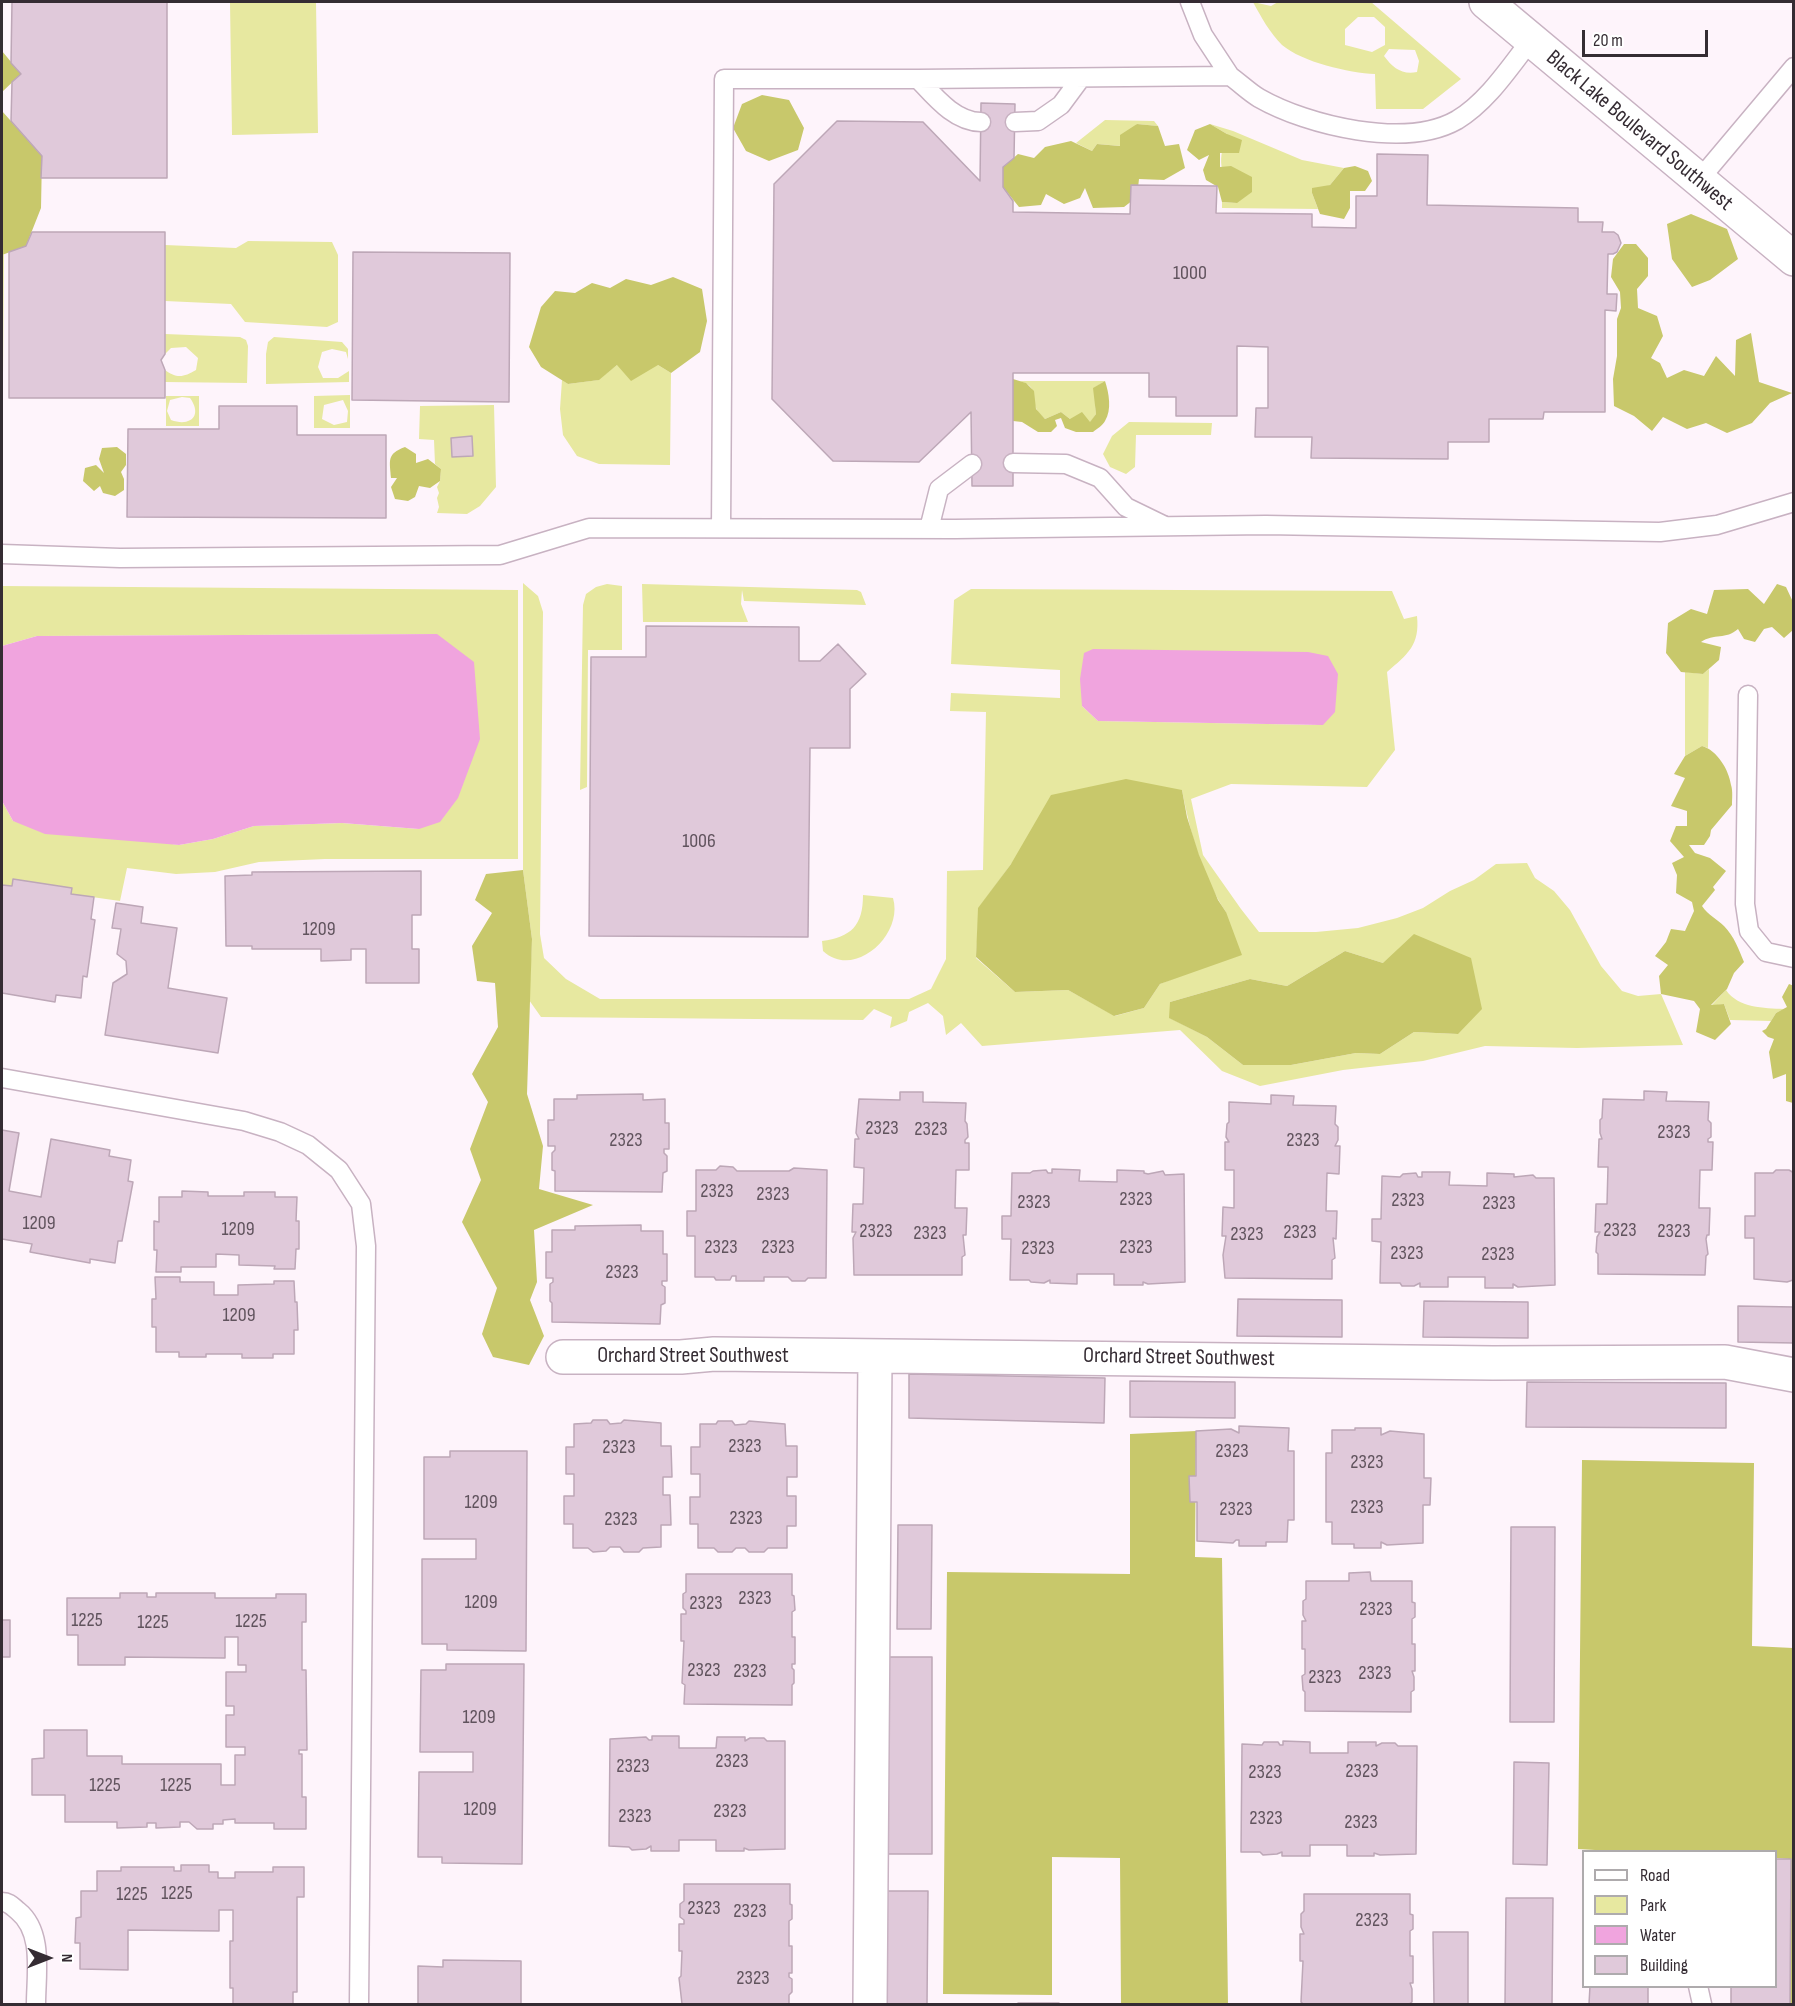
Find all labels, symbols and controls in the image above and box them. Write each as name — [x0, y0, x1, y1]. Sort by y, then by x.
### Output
scale bar — [1585, 18, 1711, 56]
text: 20 m — [1593, 30, 1623, 51]
street label: Black Lake Boulevard Southwest — [1540, 45, 1738, 217]
house number: 1000 — [1173, 262, 1207, 286]
house number: 1006 — [682, 830, 716, 854]
house number: 1209 — [302, 918, 336, 942]
house number: 2323 — [865, 1117, 899, 1141]
house number: 2323 — [914, 1118, 948, 1142]
house number: 2323 — [1657, 1121, 1691, 1145]
house number: 2323 — [609, 1129, 643, 1153]
house number: 2323 — [1286, 1129, 1320, 1153]
house number: 2323 — [700, 1180, 734, 1204]
house number: 2323 — [756, 1183, 790, 1207]
house number: 2323 — [1119, 1188, 1153, 1212]
house number: 2323 — [1391, 1189, 1425, 1213]
house number: 2323 — [1017, 1191, 1051, 1215]
house number: 2323 — [1482, 1192, 1516, 1216]
house number: 1209 — [22, 1212, 56, 1236]
house number: 1209 — [221, 1218, 255, 1242]
house number: 2323 — [1603, 1219, 1637, 1243]
house number: 2323 — [859, 1220, 893, 1244]
house number: 2323 — [1657, 1220, 1691, 1244]
house number: 2323 — [1283, 1221, 1317, 1245]
house number: 2323 — [913, 1222, 947, 1246]
house number: 2323 — [1230, 1223, 1264, 1247]
house number: 2323 — [704, 1236, 738, 1260]
house number: 2323 — [761, 1236, 795, 1260]
house number: 2323 — [1119, 1236, 1153, 1260]
house number: 2323 — [1021, 1237, 1055, 1261]
house number: 2323 — [1390, 1242, 1424, 1266]
house number: 2323 — [1481, 1243, 1515, 1267]
house number: 2323 — [605, 1261, 639, 1285]
house number: 1209 — [222, 1304, 256, 1328]
street label: Orchard Street Southwest — [597, 1343, 789, 1369]
street label: Orchard Street Southwest — [1083, 1343, 1275, 1373]
house number: 2323 — [728, 1435, 762, 1459]
house number: 2323 — [602, 1436, 636, 1460]
house number: 2323 — [1215, 1440, 1249, 1464]
house number: 2323 — [1350, 1451, 1384, 1475]
house number: 1209 — [464, 1491, 498, 1515]
house number: 2323 — [1350, 1496, 1384, 1520]
house number: 2323 — [1219, 1498, 1253, 1522]
house number: 2323 — [729, 1507, 763, 1531]
house number: 2323 — [604, 1508, 638, 1532]
house number: 2323 — [738, 1587, 772, 1611]
house number: 1209 — [464, 1591, 498, 1615]
house number: 2323 — [689, 1592, 723, 1616]
house number: 2323 — [1359, 1598, 1393, 1622]
house number: 1225 — [71, 1609, 103, 1633]
house number: 1225 — [235, 1610, 267, 1634]
house number: 1225 — [137, 1611, 169, 1635]
house number: 2323 — [687, 1659, 721, 1683]
house number: 2323 — [733, 1660, 767, 1684]
house number: 2323 — [1358, 1662, 1392, 1686]
house number: 2323 — [1308, 1666, 1342, 1690]
house number: 1209 — [462, 1706, 496, 1730]
house number: 2323 — [715, 1750, 749, 1774]
house number: 2323 — [616, 1755, 650, 1779]
house number: 2323 — [1345, 1760, 1379, 1784]
house number: 2323 — [1248, 1761, 1282, 1785]
house number: 1225 — [89, 1774, 121, 1798]
house number: 1225 — [160, 1774, 192, 1798]
house number: 1209 — [463, 1798, 497, 1822]
house number: 2323 — [713, 1800, 747, 1824]
house number: 2323 — [618, 1805, 652, 1829]
house number: 2323 — [1249, 1807, 1283, 1831]
house number: 2323 — [1344, 1811, 1378, 1835]
legend — [1582, 1850, 1777, 1988]
text: Road — [1640, 1865, 1670, 1886]
house number: 1225 — [161, 1882, 193, 1906]
house number: 1225 — [116, 1883, 148, 1907]
text: Park — [1640, 1895, 1666, 1916]
house number: 2323 — [687, 1897, 721, 1921]
house number: 2323 — [733, 1900, 767, 1924]
house number: 2323 — [1355, 1909, 1389, 1933]
text: Water — [1640, 1925, 1676, 1946]
north arrow — [18, 1928, 78, 1988]
text: N — [57, 1954, 76, 1962]
text: Building — [1640, 1955, 1688, 1976]
house number: 2323 — [736, 1967, 770, 1991]

